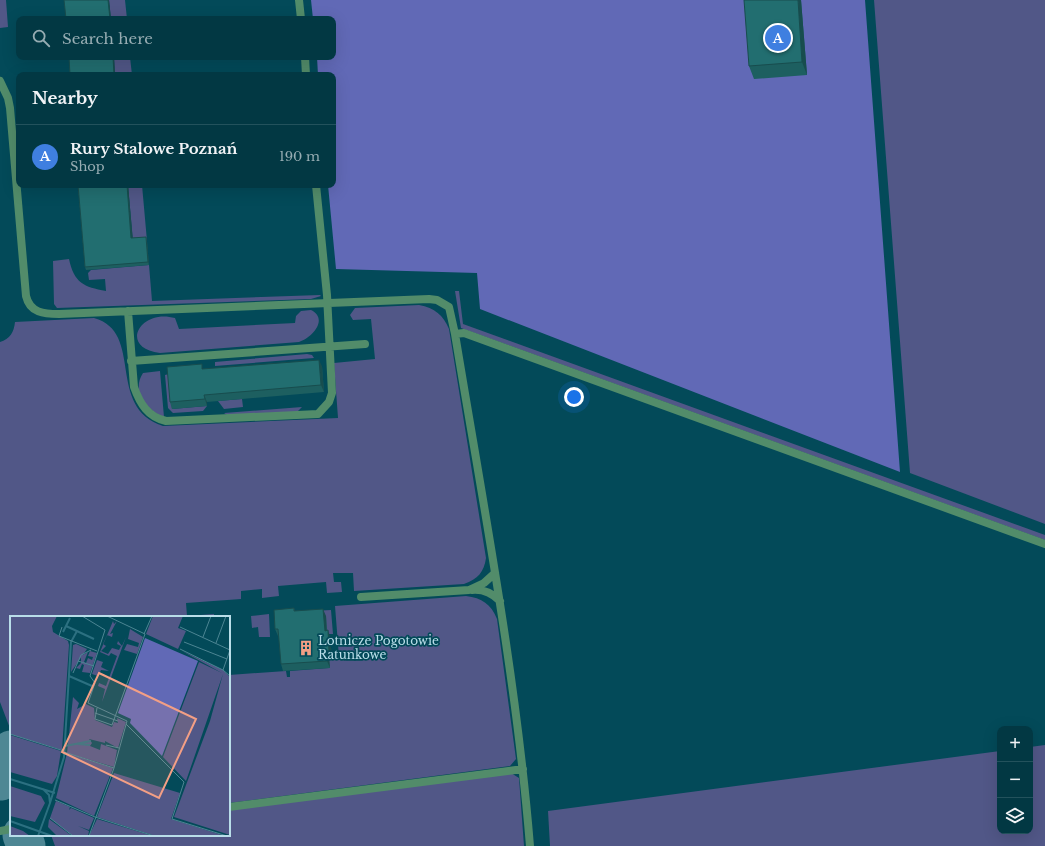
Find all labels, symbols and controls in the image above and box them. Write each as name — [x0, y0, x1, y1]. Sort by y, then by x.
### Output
search box — [16, 16, 336, 60]
pin: A — [765, 23, 791, 53]
icon: search — [30, 27, 52, 49]
text: Search here — [62, 29, 153, 48]
text: Nearby — [32, 88, 98, 109]
text: Rury Stalowe Poznań — [70, 139, 237, 158]
text: A — [40, 148, 50, 165]
text: 190 m — [279, 148, 320, 165]
text: Shop — [70, 158, 105, 175]
your location — [564, 387, 584, 407]
inset map — [10, 616, 230, 836]
place label: Lotnicze Pogotowie Ratunkowe — [318, 633, 439, 662]
building icon: Lotnicze Pogotowie Ratunkowe — [297, 639, 315, 657]
map controls — [997, 726, 1033, 834]
button: + — [997, 726, 1033, 762]
button: − — [997, 762, 1033, 798]
button: layers — [997, 798, 1033, 834]

